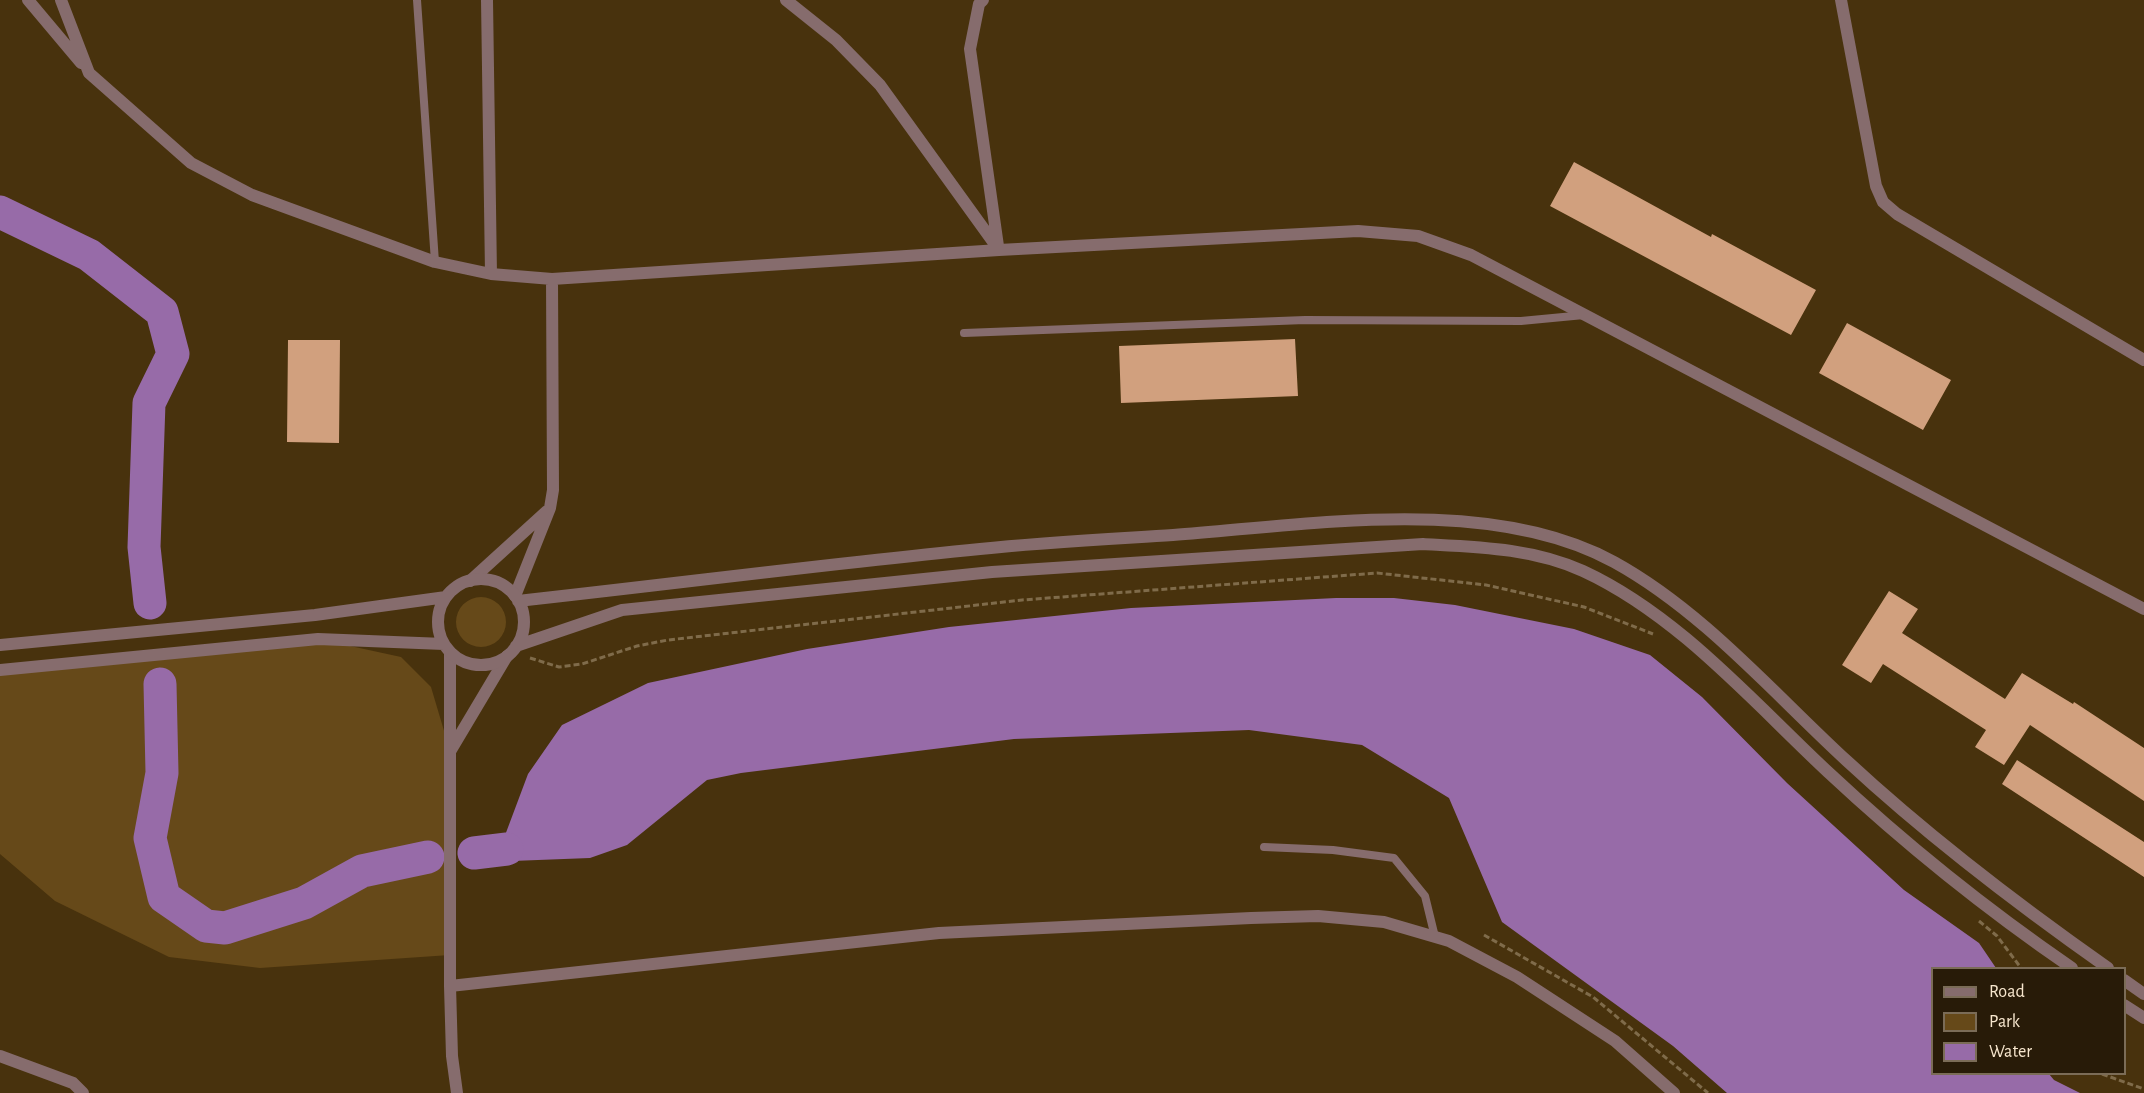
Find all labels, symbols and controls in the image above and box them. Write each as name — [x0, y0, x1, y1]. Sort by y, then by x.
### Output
legend — [1931, 967, 2126, 1075]
text: Road — [1989, 983, 2025, 1001]
text: Park — [1989, 1013, 2020, 1031]
text: Water — [1989, 1043, 2032, 1061]

